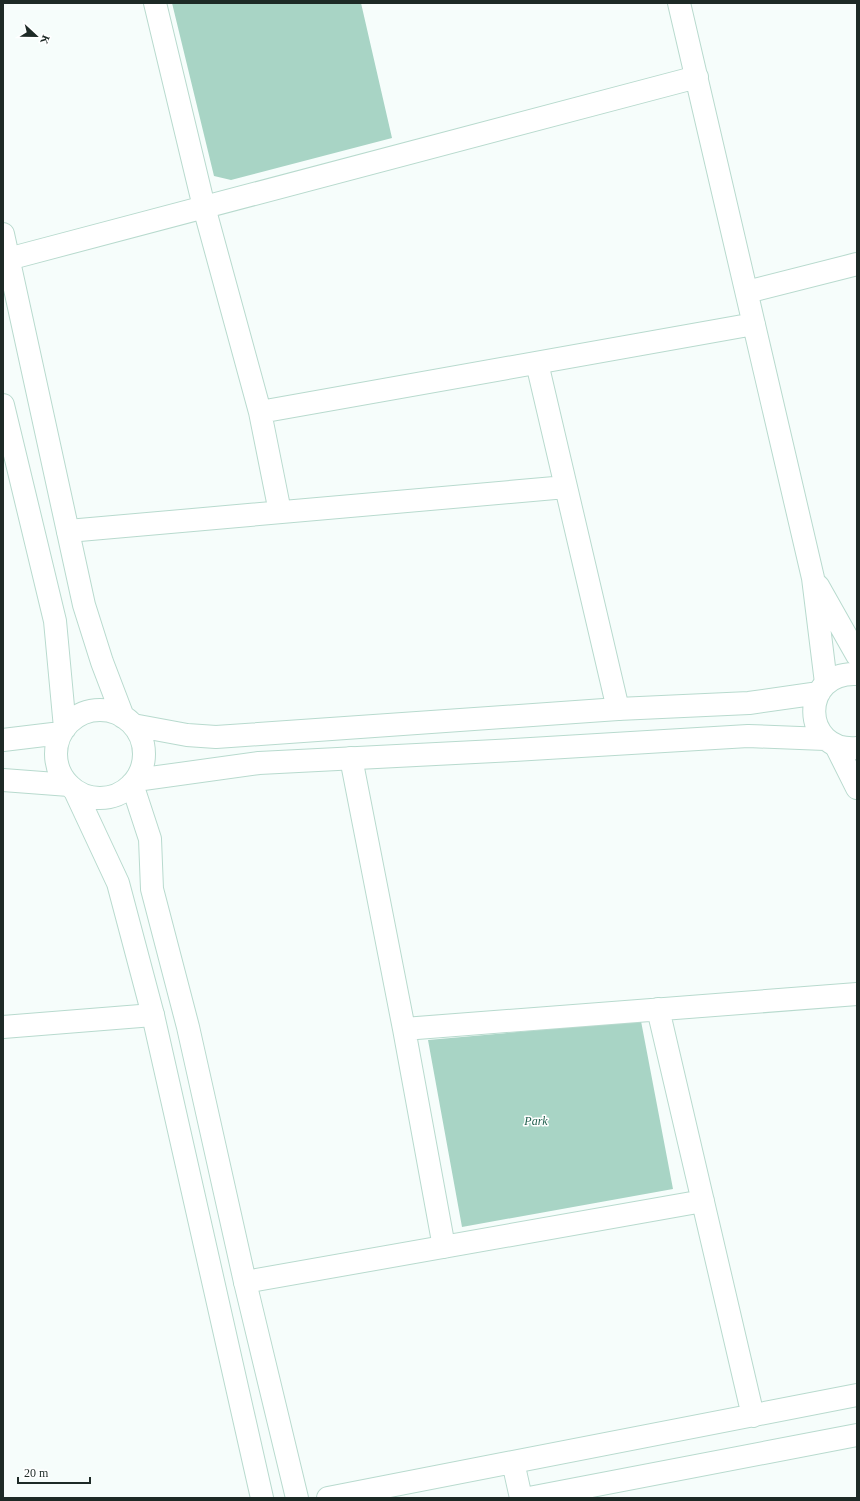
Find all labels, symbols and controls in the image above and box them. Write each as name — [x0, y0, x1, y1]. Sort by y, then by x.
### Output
north arrow — [16, 16, 56, 56]
text: K — [38, 34, 52, 46]
park label: Park — [523, 1114, 548, 1128]
scale bar — [18, 1459, 90, 1485]
text: 20 m — [24, 1466, 49, 1480]

